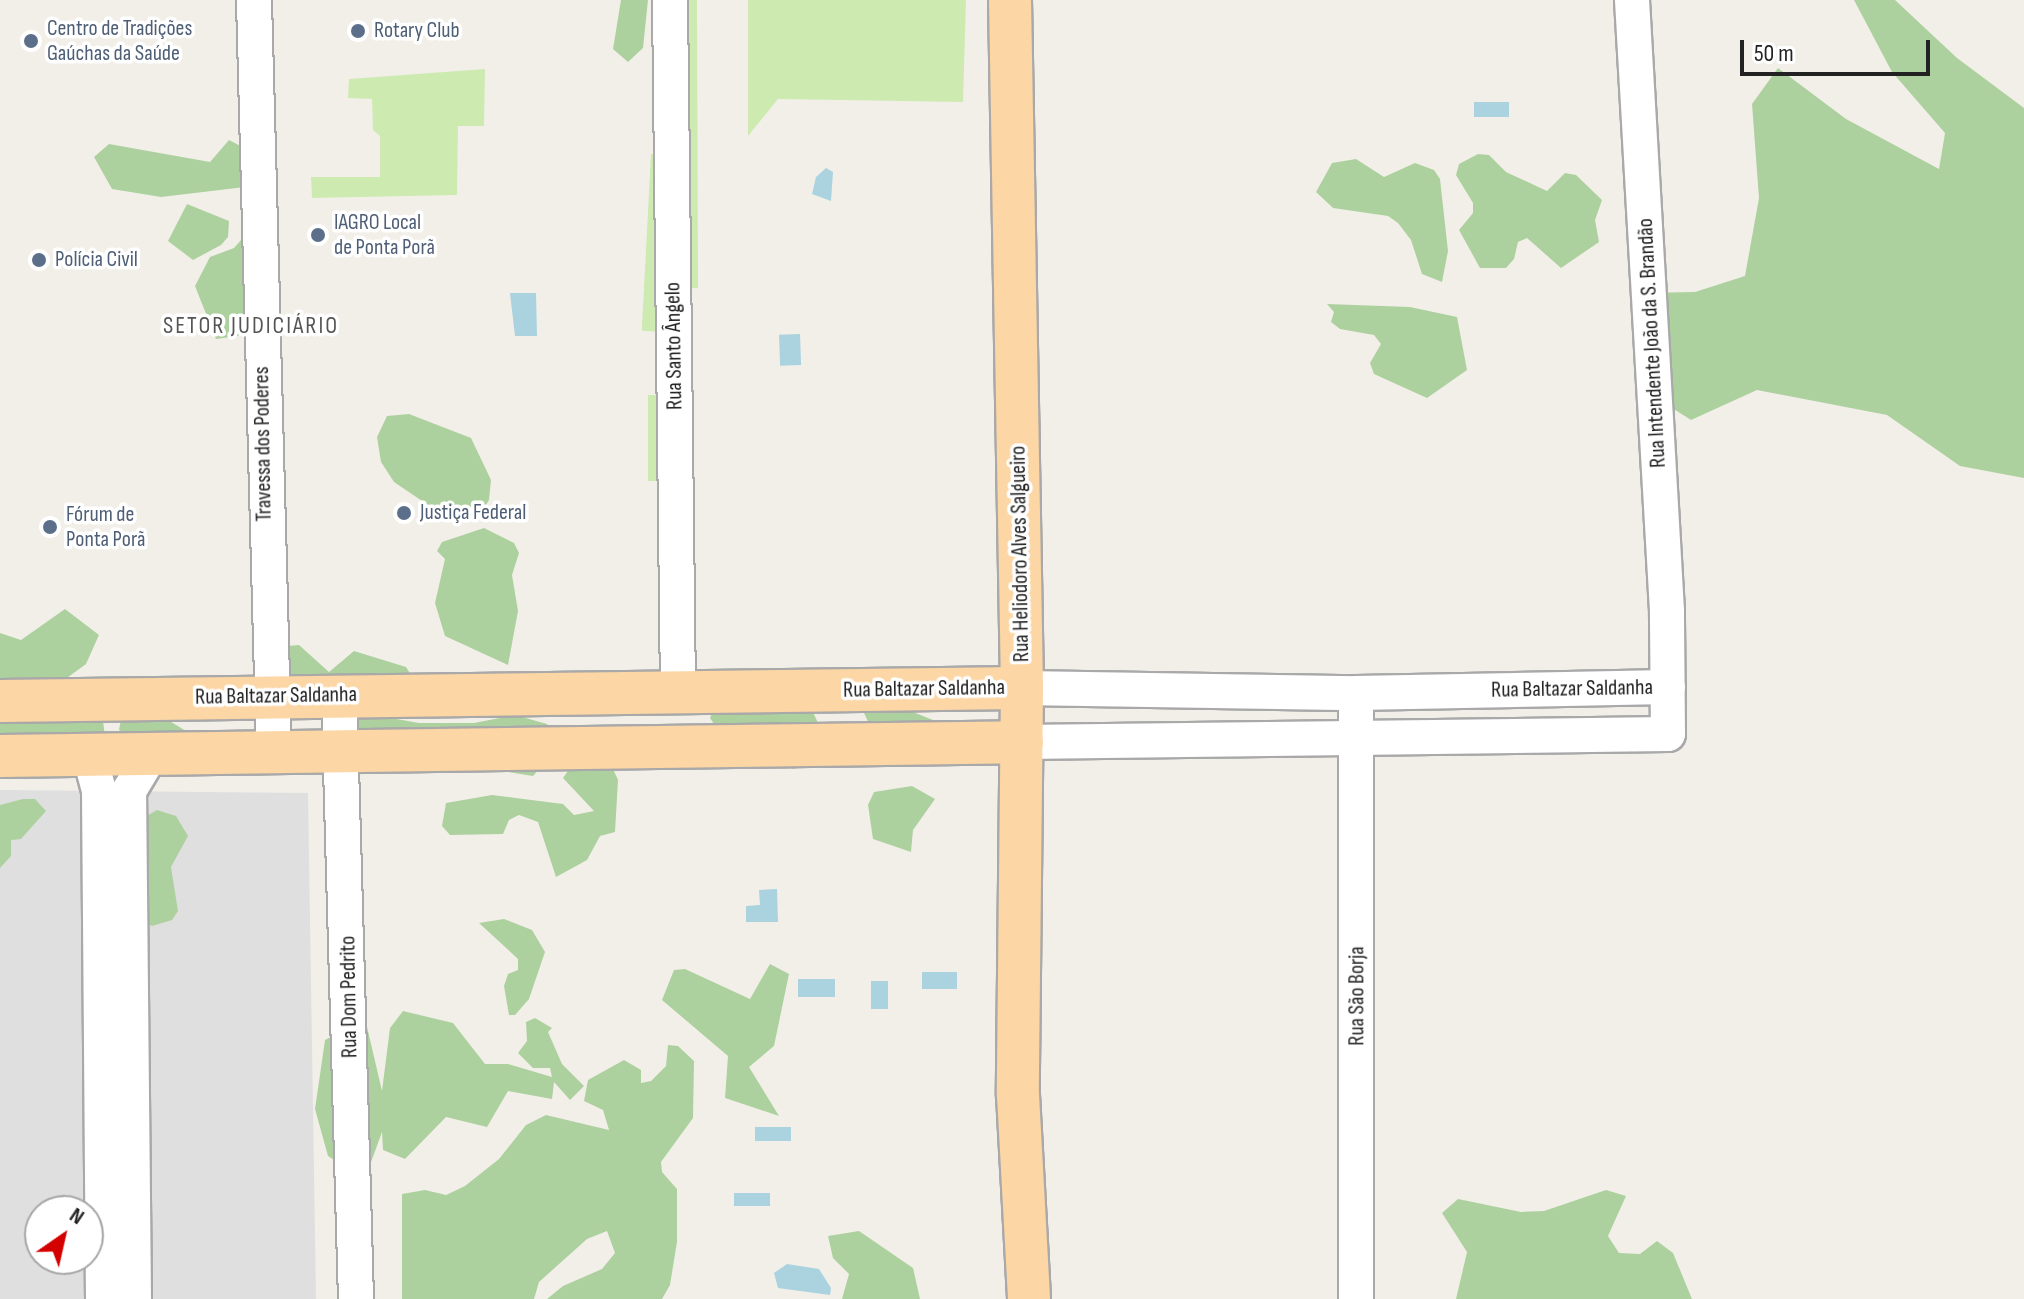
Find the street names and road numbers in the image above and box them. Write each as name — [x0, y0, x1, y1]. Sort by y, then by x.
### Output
street label: Rua Intendente João da S. Brandão — [1632, 218, 1672, 468]
street label: Rua Santo Ângelo — [660, 282, 688, 410]
street label: Travessa dos Poderes — [248, 366, 278, 522]
street label: Rua Heliodoro Alves Salgueiro — [1005, 446, 1035, 662]
street label: Rua Baltazar Saldanha — [843, 674, 1005, 704]
street label: Rua Baltazar Saldanha — [1491, 674, 1653, 704]
street label: Rua Baltazar Saldanha — [195, 681, 357, 711]
street label: Rua Dom Pedrito — [335, 936, 363, 1058]
street label: Rua São Borja — [1344, 946, 1370, 1046]

